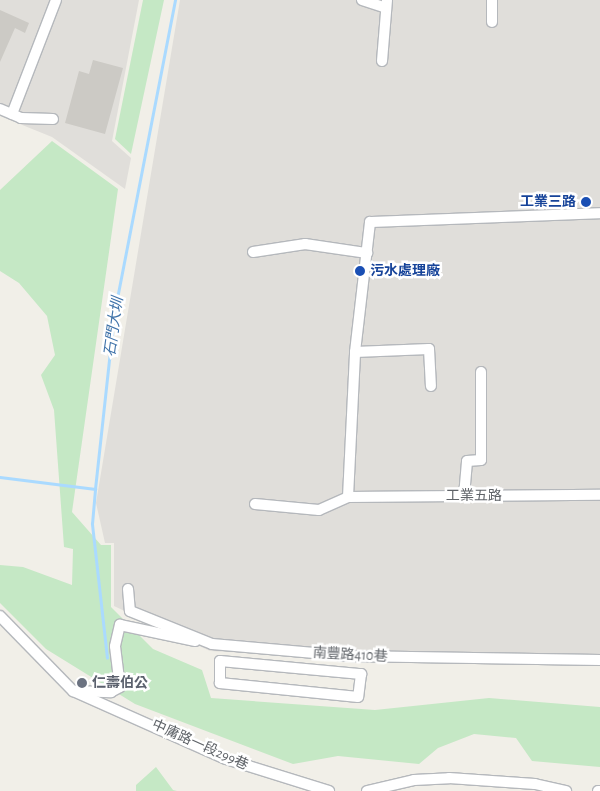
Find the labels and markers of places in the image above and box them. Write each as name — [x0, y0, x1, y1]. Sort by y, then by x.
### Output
place label: 工業三路 — [520, 194, 576, 210]
marker: 工業三路 — [580, 196, 592, 208]
place label: 污水處理廠 — [370, 263, 440, 279]
marker: 污水處理廠 — [354, 265, 366, 277]
place label: 仁壽伯公 — [92, 675, 148, 691]
marker: 仁壽伯公 — [76, 677, 88, 689]

